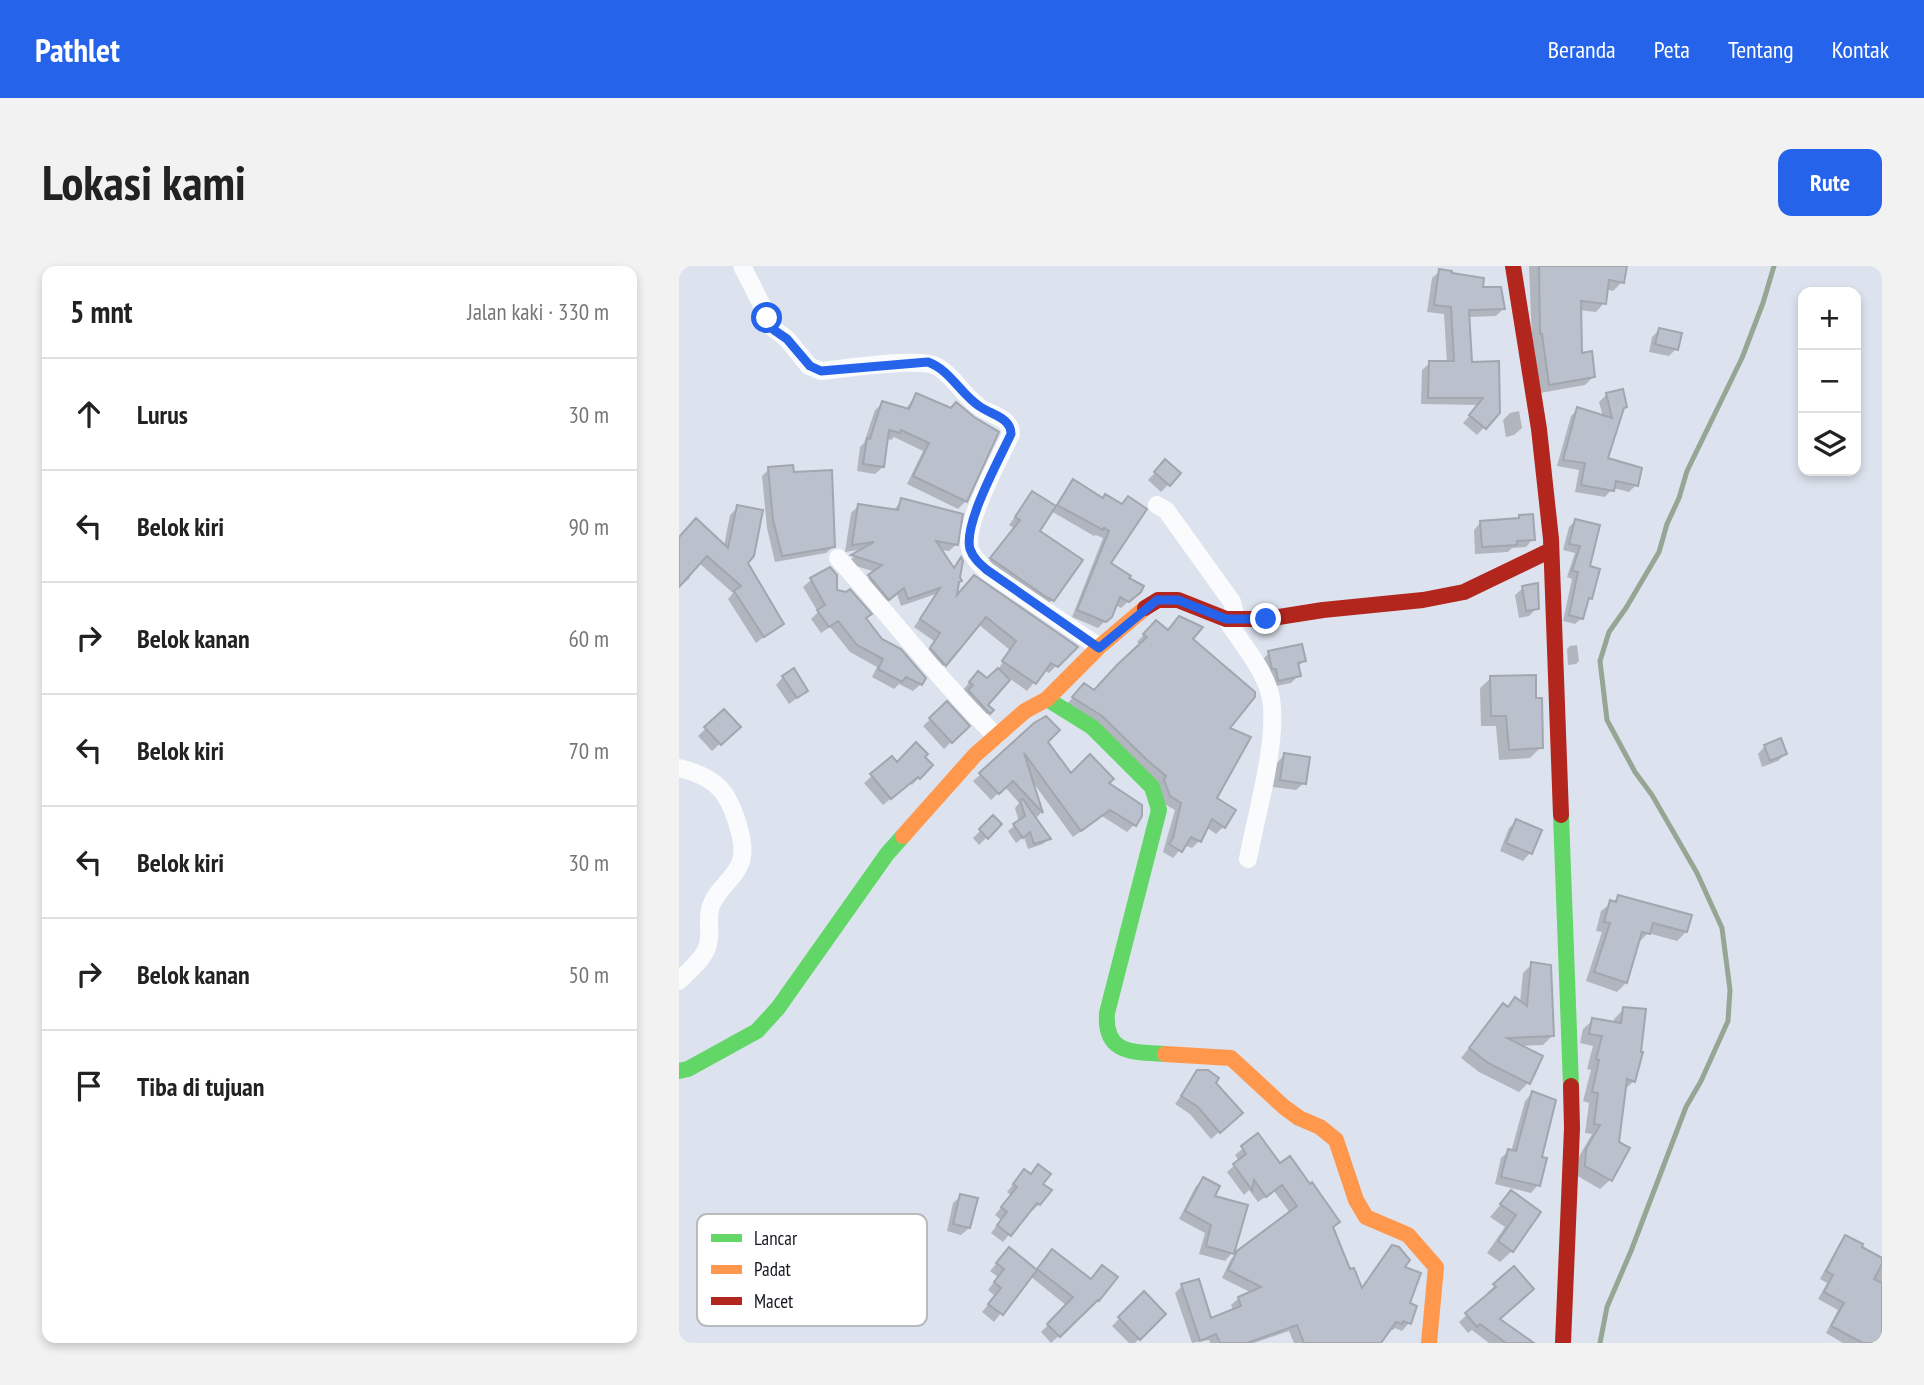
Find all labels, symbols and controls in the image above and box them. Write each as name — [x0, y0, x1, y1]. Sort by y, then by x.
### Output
text: Pathlet — [35, 28, 120, 71]
text: Beranda — [1548, 34, 1616, 65]
text: Peta — [1654, 34, 1690, 65]
text: Tentang — [1728, 34, 1794, 65]
text: Kontak — [1832, 34, 1889, 65]
button: Rute — [1778, 149, 1882, 216]
text: Lokasi kami — [42, 150, 246, 214]
map controls — [1798, 287, 1861, 476]
button: + — [1798, 287, 1861, 350]
text: 5 mnt — [70, 292, 133, 331]
text: Jalan kaki · 330 m — [467, 297, 609, 326]
route start — [751, 302, 782, 333]
button: − — [1798, 350, 1861, 413]
icon: ahead — [70, 395, 108, 433]
text: Lurus — [137, 398, 188, 431]
text: 30 m — [568, 400, 609, 429]
button: layers — [1798, 413, 1861, 476]
icon: left — [70, 507, 108, 545]
text: Belok kiri — [137, 510, 224, 543]
text: 90 m — [568, 512, 609, 541]
route end — [1250, 603, 1281, 634]
icon: right — [70, 619, 108, 657]
text: Belok kanan — [137, 622, 250, 655]
text: 60 m — [568, 624, 609, 653]
icon: left — [70, 731, 108, 769]
text: Belok kiri — [137, 734, 224, 767]
text: 70 m — [568, 736, 609, 765]
icon: left — [70, 843, 108, 881]
text: Belok kiri — [137, 846, 224, 879]
text: 30 m — [568, 848, 609, 877]
icon: right — [70, 955, 108, 993]
text: Belok kanan — [137, 958, 250, 991]
text: 50 m — [568, 960, 609, 989]
icon: arrive — [70, 1067, 108, 1105]
text: Tiba di tujuan — [137, 1070, 265, 1103]
legend — [697, 1214, 927, 1326]
text: Lancar — [754, 1226, 798, 1250]
text: Padat — [754, 1257, 791, 1281]
text: Macet — [754, 1289, 794, 1313]

